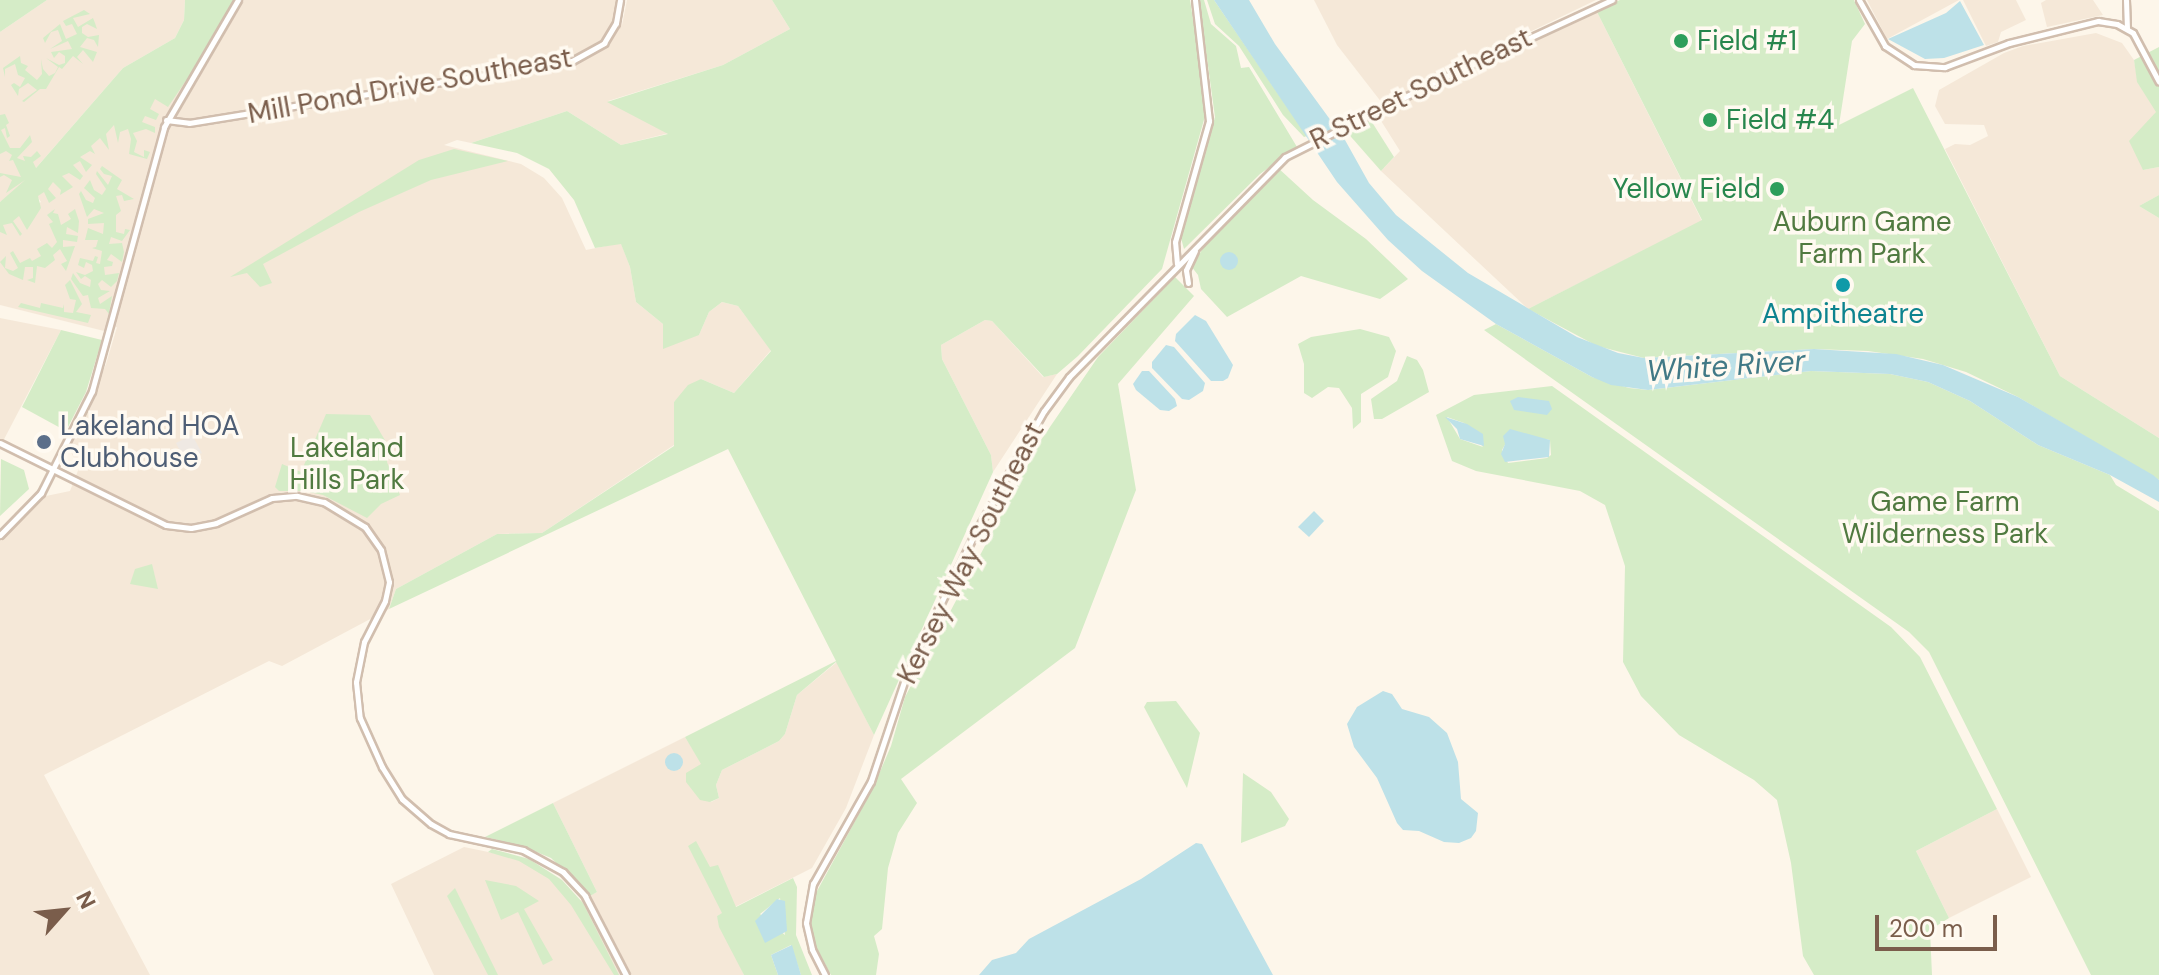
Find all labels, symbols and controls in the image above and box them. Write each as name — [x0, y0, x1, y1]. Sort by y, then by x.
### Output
street label: R Street Southeast — [1305, 21, 1537, 157]
place label: Field #1 — [1697, 24, 1797, 58]
marker: Field #1 — [1672, 32, 1690, 50]
street label: Mill Pond Drive Southeast — [245, 41, 575, 131]
place label: Field #4 — [1726, 103, 1834, 137]
marker: Field #4 — [1701, 111, 1719, 129]
place label: Yellow Field — [1613, 172, 1761, 206]
marker: Yellow Field — [1768, 180, 1786, 198]
park label: Auburn Game Farm Park — [1772, 205, 1952, 271]
marker: Ampitheatre — [1834, 276, 1852, 294]
place label: Ampitheatre — [1762, 297, 1924, 331]
water label: White River — [1645, 342, 1807, 390]
place label: Lakeland HOA Clubhouse — [60, 409, 239, 475]
street label: Kersey Way Southeast — [890, 417, 1052, 689]
park label: Lakeland Hills Park — [289, 431, 405, 497]
marker: Lakeland HOA Clubhouse — [35, 433, 53, 451]
park label: Game Farm Wilderness Park — [1842, 485, 2048, 551]
north arrow — [24, 871, 104, 951]
text: N — [69, 886, 102, 914]
scale bar — [1879, 899, 2001, 949]
text: 200 m — [1889, 913, 1963, 944]

